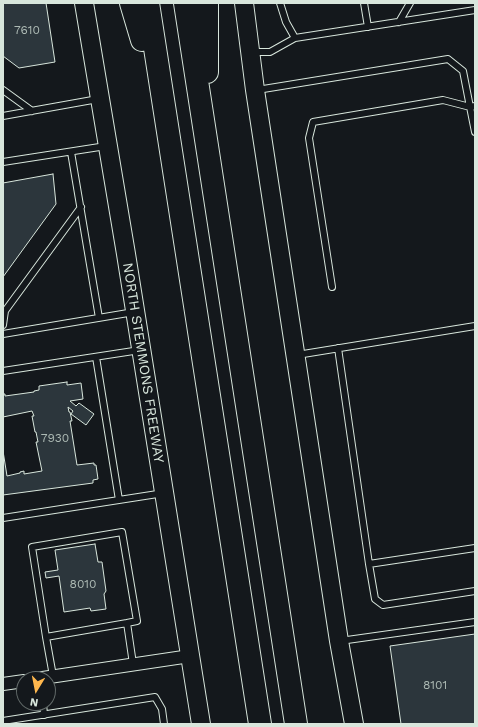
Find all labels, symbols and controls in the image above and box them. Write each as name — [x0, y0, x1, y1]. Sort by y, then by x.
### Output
house number: 7610 — [14, 23, 40, 37]
street label: NORTH STEMMONS FREEWAY — [119, 262, 167, 464]
house number: 7930 — [41, 431, 69, 445]
house number: 8010 — [70, 577, 96, 591]
north arrow — [16, 671, 56, 711]
house number: 8101 — [423, 678, 447, 692]
text: N — [29, 695, 39, 709]

